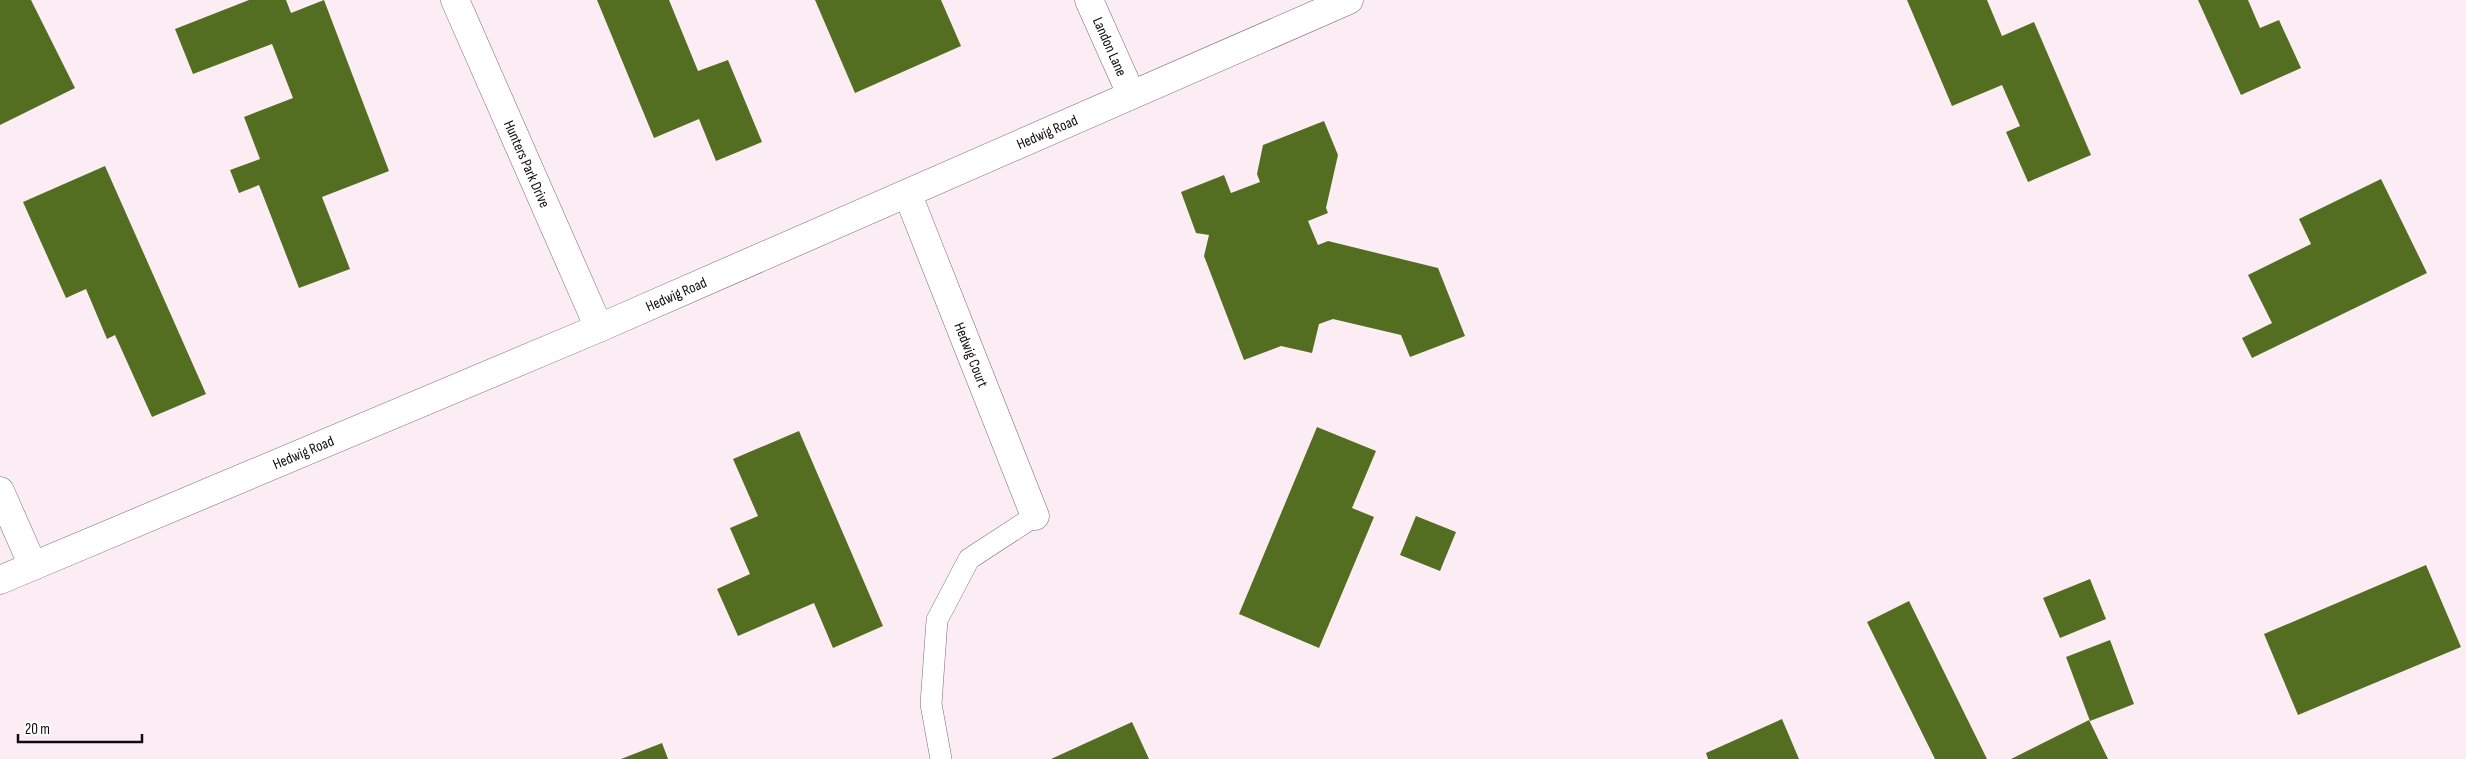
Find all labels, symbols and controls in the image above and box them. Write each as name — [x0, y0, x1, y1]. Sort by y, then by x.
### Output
street label: Landon Lane — [1088, 14, 1131, 79]
street label: Hedwig Road — [1014, 111, 1081, 154]
street label: Hunters Park Drive — [499, 118, 554, 211]
street label: Hedwig Road — [643, 273, 710, 316]
street label: Hedwig Court — [949, 320, 992, 391]
street label: Hedwig Road — [270, 432, 337, 474]
scale bar — [18, 712, 141, 744]
text: 20 m — [25, 720, 50, 739]

